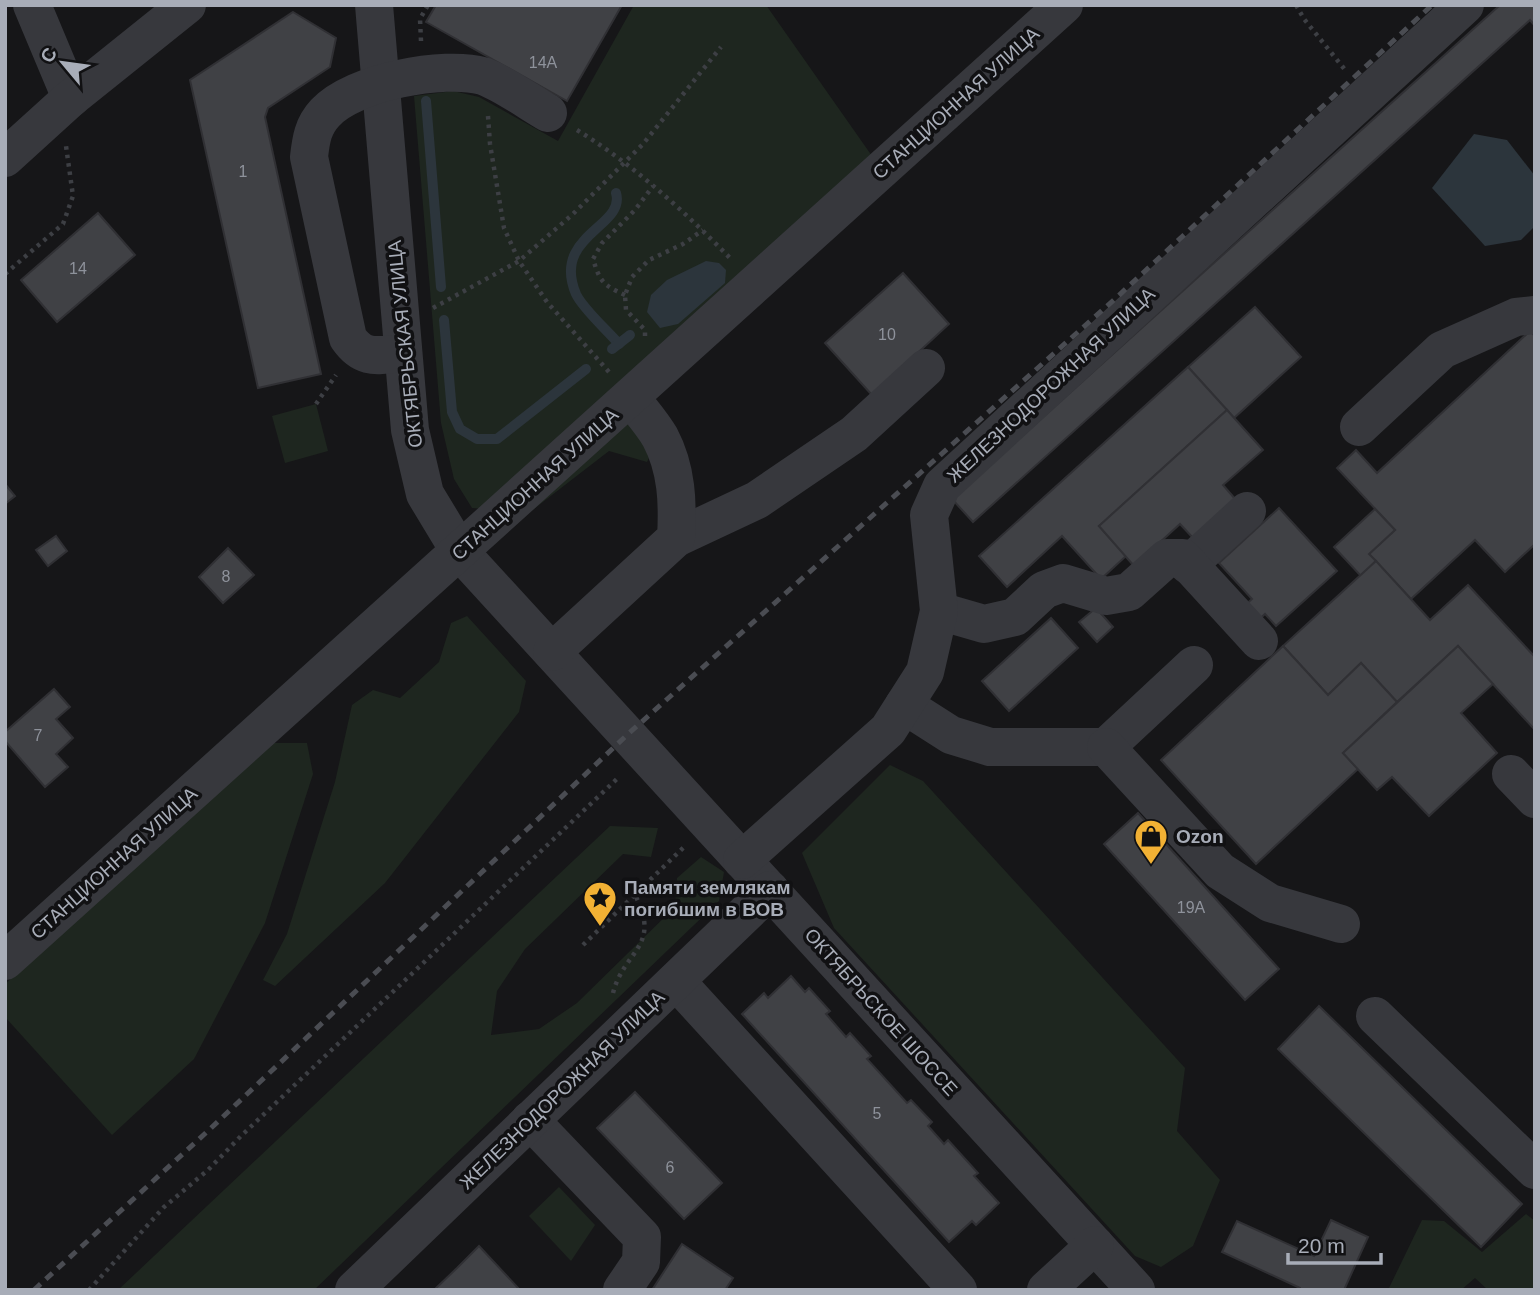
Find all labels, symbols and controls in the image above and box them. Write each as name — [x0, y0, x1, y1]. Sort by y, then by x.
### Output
street label: СТАНЦИОННАЯ УЛИЦА — [869, 23, 1044, 183]
north arrow — [28, 28, 98, 98]
text: С — [36, 44, 61, 66]
house number: 14А — [529, 54, 558, 71]
house number: 1 — [239, 163, 248, 180]
street label: ОКТЯБРЬСКАЯ УЛИЦА — [384, 239, 426, 449]
house number: 14 — [69, 260, 87, 277]
street label: ЖЕЛЕЗНОДОРОЖНАЯ УЛИЦА — [943, 283, 1159, 487]
house number: 10 — [878, 326, 896, 343]
street label: СТАНЦИОННАЯ УЛИЦА — [448, 404, 623, 564]
house number: 8 — [222, 568, 231, 585]
house number: 7 — [34, 727, 43, 744]
street label: СТАНЦИОННАЯ УЛИЦА — [27, 783, 202, 943]
shop icon: Ozon — [1132, 817, 1170, 866]
place label: Ozon — [1176, 826, 1224, 847]
place label: Памяти землякам погибшим в ВОВ — [624, 877, 790, 920]
place icon: Памяти землякам погибшим в ВОВ — [581, 879, 619, 928]
house number: 19А — [1177, 899, 1206, 916]
street label: ОКТЯБРЬСКОЕ ШОССЕ — [800, 924, 962, 1100]
street label: ЖЕЛЕЗНОДОРОЖНАЯ УЛИЦА — [455, 986, 669, 1193]
house number: 5 — [873, 1105, 882, 1122]
house number: 6 — [666, 1159, 675, 1176]
scale bar — [1288, 1222, 1381, 1266]
text: 20 m — [1298, 1234, 1345, 1257]

